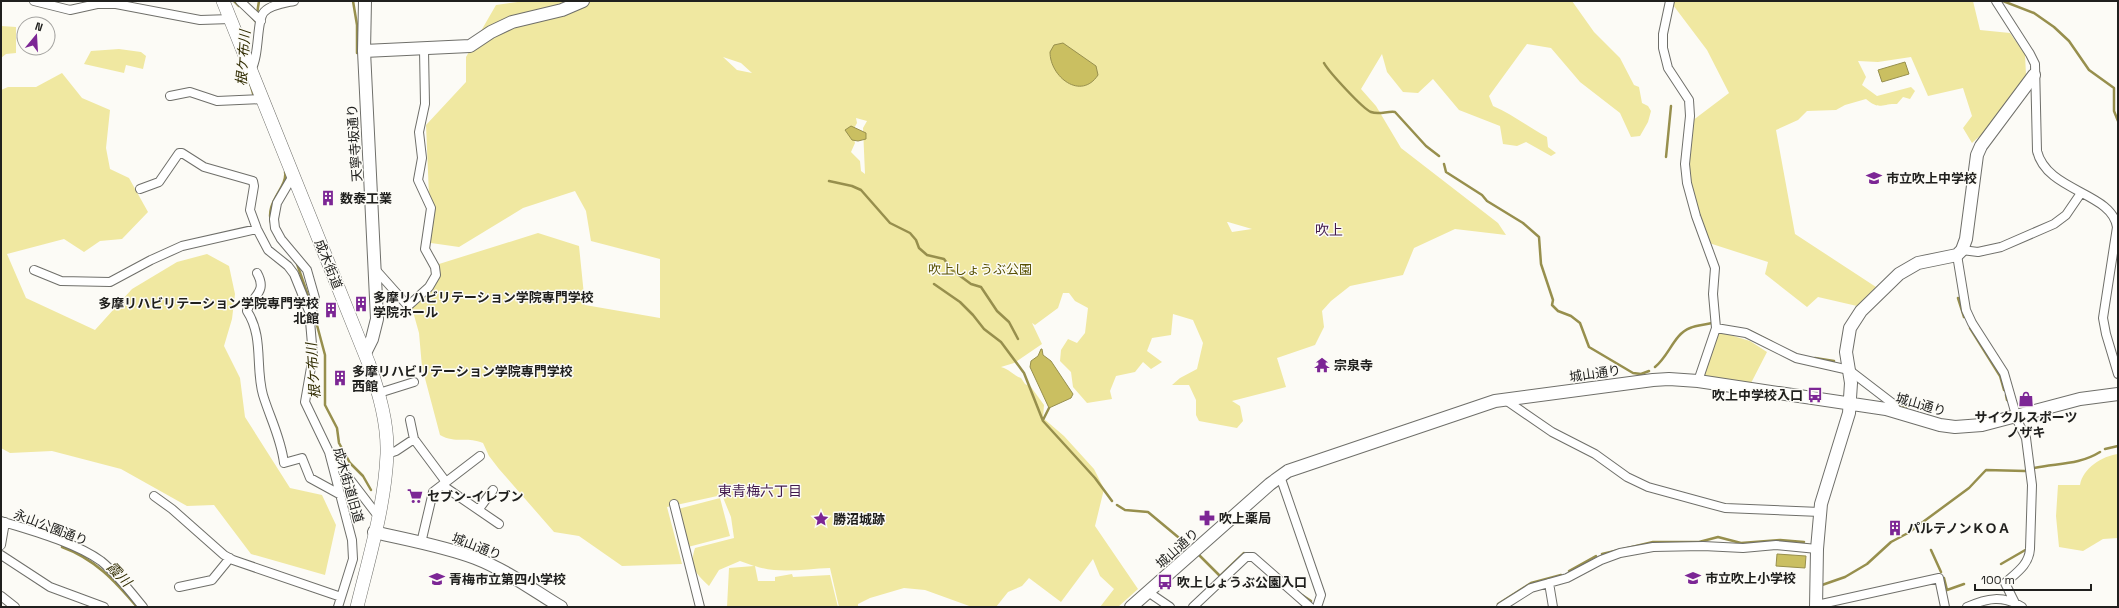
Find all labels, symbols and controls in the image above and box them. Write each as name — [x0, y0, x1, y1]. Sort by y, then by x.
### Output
north arrow — [16, 16, 56, 56]
text: N — [33, 19, 45, 34]
water label: 根ケ布川 — [232, 27, 254, 87]
street label: 天寧寺坂通り — [343, 103, 366, 182]
school or university icon: 市立吹上中学校 — [1865, 169, 1883, 187]
place label: 市立吹上中学校 — [1886, 170, 1977, 187]
building icon: 数泰工業 — [319, 189, 337, 207]
place label: 数泰工業 — [340, 190, 392, 207]
district label: 吹上 — [1315, 221, 1343, 239]
street label: 成木街道 — [311, 237, 346, 291]
park label: 吹上しょうぶ公園 — [928, 261, 1032, 278]
place label: 多摩リハビリテーション学院専門学校 学院ホール — [373, 289, 594, 321]
place label: 多摩リハビリテーション学院専門学校 北館 — [98, 295, 319, 327]
building icon: 多摩リハビリテーション学院専門学校 学院ホール — [352, 295, 370, 313]
building icon: 多摩リハビリテーション学院専門学校 北館 — [322, 301, 340, 319]
water label: 根ケ布川 — [302, 340, 324, 400]
temple icon: 宗泉寺 — [1313, 356, 1331, 374]
place label: 宗泉寺 — [1334, 357, 1373, 374]
street label: 城山通り — [1568, 361, 1622, 386]
place label: 多摩リハビリテーション学院専門学校 西館 — [352, 363, 573, 395]
building icon: 多摩リハビリテーション学院専門学校 西館 — [331, 369, 349, 387]
bus stop icon: 吹上中学校入口 — [1806, 386, 1824, 404]
place label: 吹上中学校入口 — [1712, 387, 1803, 404]
street label: 城山通り — [1894, 389, 1948, 420]
shop icon: サイクルスポーツ ノザキ — [2017, 390, 2035, 408]
place label: サイクルスポーツ ノザキ — [1974, 409, 2078, 441]
street label: 成木街道旧道 — [330, 445, 367, 525]
district label: 東青梅六丁目 — [718, 482, 802, 500]
supermarket icon: セブン-イレブン — [406, 487, 424, 505]
place label: セブン-イレブン — [427, 488, 524, 505]
street label: 永山公園通り — [11, 506, 90, 549]
pharmacy icon: 吹上薬局 — [1198, 509, 1216, 527]
place icon: 勝沼城跡 — [812, 510, 830, 528]
place label: 吹上薬局 — [1219, 510, 1271, 527]
place label: 勝沼城跡 — [833, 511, 885, 528]
building icon: パルテノンＫＯＡ — [1886, 519, 1904, 537]
place label: パルテノンＫＯＡ — [1907, 520, 2011, 537]
street label: 城山通り — [1152, 525, 1202, 572]
street label: 城山通り — [449, 529, 504, 564]
water label: 霞川 — [103, 558, 137, 592]
scale bar — [1975, 566, 2091, 592]
school or university icon: 市立吹上小学校 — [1684, 569, 1702, 587]
school or university icon: 青梅市立第四小学校 — [428, 570, 446, 588]
place label: 市立吹上小学校 — [1705, 570, 1796, 587]
place label: 青梅市立第四小学校 — [449, 571, 566, 588]
text: 100 m — [1981, 572, 2015, 588]
bus stop icon: 吹上しょうぶ公園入口 — [1156, 573, 1174, 591]
place label: 吹上しょうぶ公園入口 — [1177, 574, 1307, 591]

